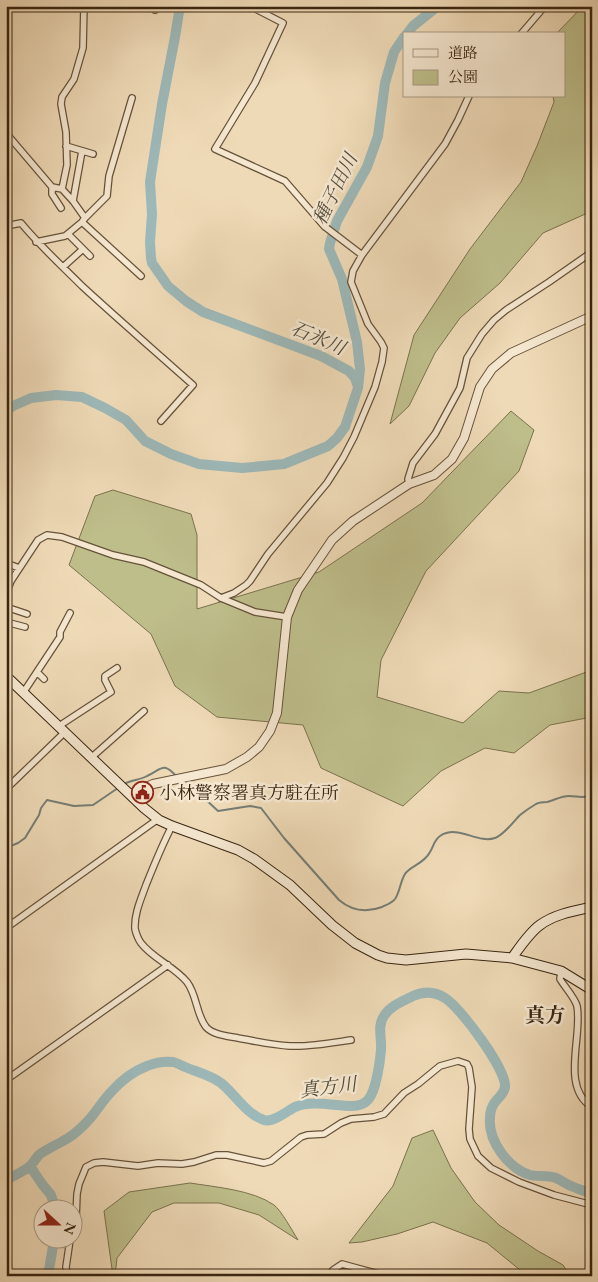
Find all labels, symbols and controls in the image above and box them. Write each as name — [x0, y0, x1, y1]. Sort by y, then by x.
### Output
legend — [403, 32, 566, 98]
text: 道路 — [448, 43, 478, 62]
text: 公園 — [448, 67, 478, 86]
water label: 種子田川 — [307, 148, 364, 229]
water label: 石氷川 — [287, 315, 351, 361]
public building icon: 小林警察署真方駐在所 — [131, 780, 155, 804]
place label: 小林警察署真方駐在所 — [159, 781, 339, 804]
district label: 真方 — [525, 1002, 565, 1028]
water label: 真方川 — [298, 1071, 360, 1103]
north arrow — [32, 1200, 82, 1250]
text: N — [59, 1220, 81, 1238]

